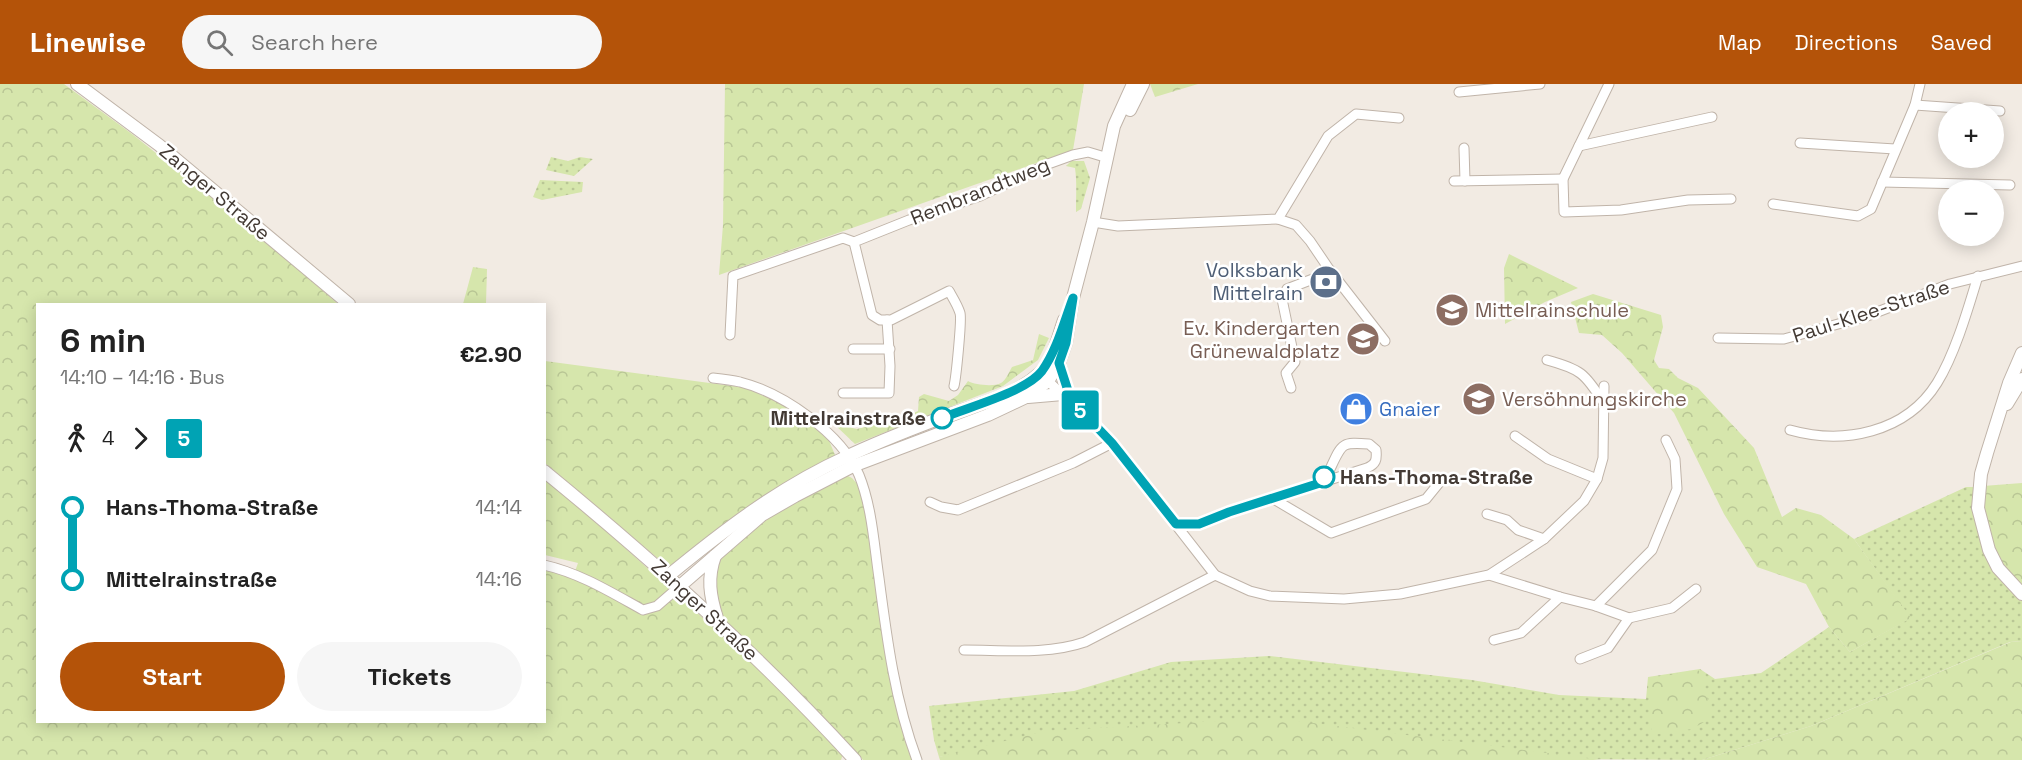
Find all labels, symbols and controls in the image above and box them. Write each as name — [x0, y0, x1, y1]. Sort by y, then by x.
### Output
search box — [182, 15, 602, 69]
text: Linewise — [30, 24, 146, 60]
icon: search — [203, 26, 236, 59]
text: Search here — [251, 28, 378, 56]
text: Map — [1718, 29, 1762, 56]
text: Directions — [1795, 29, 1898, 56]
text: Saved — [1931, 29, 1992, 56]
map controls — [1938, 102, 2004, 246]
button: + — [1938, 102, 2004, 168]
street label: Zanger Straße — [154, 138, 276, 246]
street label: Rembrandtweg — [906, 151, 1054, 231]
button: − — [1938, 180, 2004, 246]
place label: Volksbank Mittelrain — [1206, 257, 1303, 306]
bank icon: Volksbank Mittelrain — [1308, 264, 1344, 300]
street label: Paul-Klee-Straße — [1789, 273, 1953, 349]
school or university icon: Mittelrainschule — [1434, 292, 1470, 328]
place label: Mittelrainschule — [1475, 297, 1629, 323]
place label: Ev. Kindergarten Grünewaldplatz — [1183, 315, 1340, 364]
text: 6 min — [60, 320, 146, 362]
school or university icon: Ev. Kindergarten Grünewaldplatz — [1345, 321, 1381, 357]
text: €2.90 — [460, 340, 522, 368]
text: 14:10 – 14:16 · Bus — [60, 364, 225, 390]
school or university icon: Versöhnungskirche — [1461, 381, 1497, 417]
place label: Versöhnungskirche — [1502, 386, 1687, 412]
line badge: 5 — [1060, 390, 1100, 430]
shop icon: Gnaier — [1338, 391, 1374, 427]
place label: Gnaier — [1379, 396, 1440, 422]
text: 5 — [1074, 397, 1086, 424]
place label: Mittelrainstraße — [770, 405, 926, 431]
marker: Mittelrainstraße — [931, 407, 953, 429]
icon: walk — [60, 422, 93, 455]
icon: forward — [124, 422, 157, 455]
text: 4 — [102, 425, 115, 451]
text: 5 — [178, 425, 190, 452]
place label: Hans-Thoma-Straße — [1340, 464, 1533, 490]
marker: Hans-Thoma-Straße — [1313, 466, 1335, 488]
text: Hans-Thoma-Straße — [106, 493, 318, 521]
text: 14:14 — [475, 494, 522, 520]
street label: Zanger Straße — [646, 554, 764, 666]
text: Mittelrainstraße — [106, 565, 277, 593]
text: 14:16 — [475, 566, 522, 592]
button: Start — [60, 642, 285, 711]
button: Tickets — [297, 642, 522, 711]

